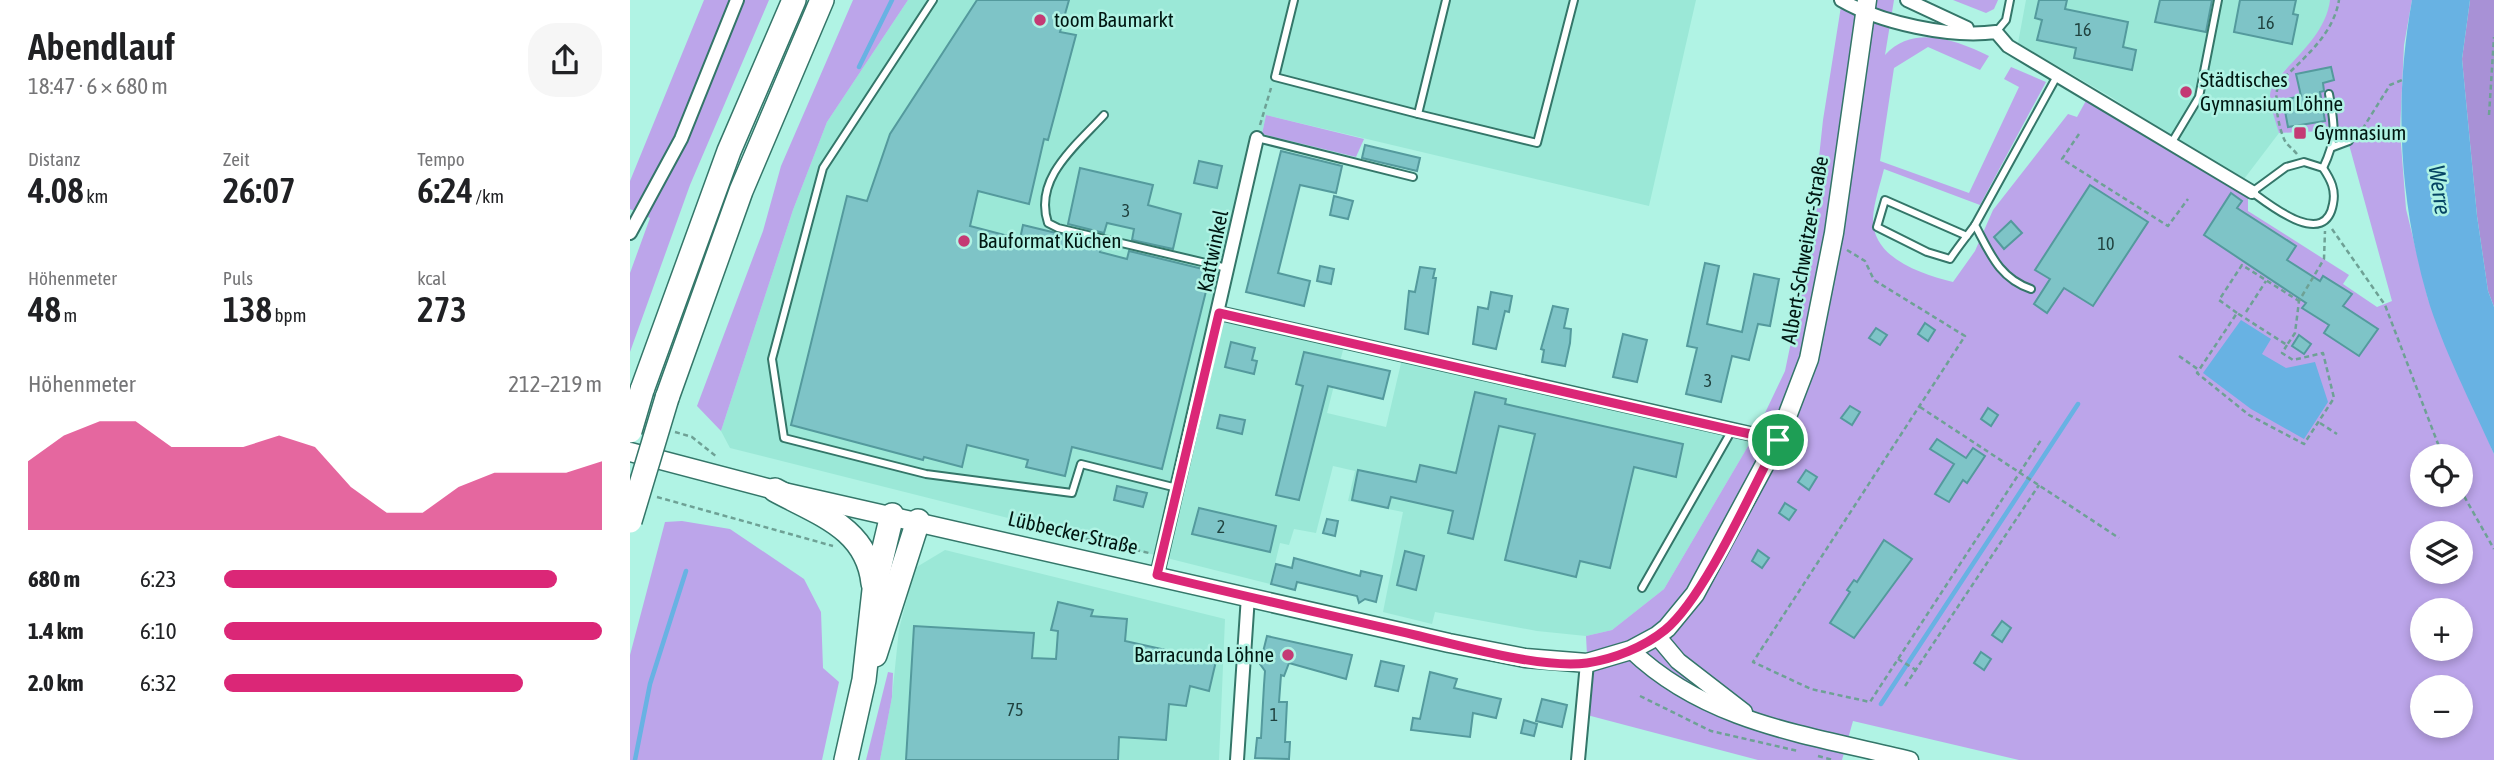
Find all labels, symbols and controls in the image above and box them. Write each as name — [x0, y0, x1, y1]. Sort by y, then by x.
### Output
place label: toom Baumarkt — [1054, 7, 1174, 31]
marker: toom Baumarkt — [1032, 12, 1048, 28]
house number: 16 — [2258, 12, 2274, 33]
house number: 16 — [2075, 19, 2091, 40]
button: share — [528, 23, 602, 97]
text: Abendlauf — [28, 25, 175, 68]
place label: Städtisches Gymnasium Löhne — [2200, 67, 2343, 115]
text: 18:47 · 6 × 680 m — [28, 73, 168, 99]
marker: Städtisches Gymnasium Löhne — [2178, 84, 2194, 100]
place label: Gymnasium — [2314, 120, 2406, 144]
marker: Gymnasium — [2292, 125, 2308, 141]
text: Distanz — [28, 148, 80, 170]
text: Zeit — [223, 148, 250, 170]
text: Tempo — [417, 148, 465, 170]
street label: Albert-Schweitzer-Straße — [1776, 154, 1832, 346]
water label: Werre — [2424, 164, 2456, 216]
text: 4.08 — [28, 170, 84, 210]
text: 26:07 — [223, 170, 295, 210]
text: 6:24 — [417, 170, 473, 210]
text: km — [84, 185, 108, 207]
text: /km — [473, 185, 504, 207]
house number: 3 — [1122, 200, 1130, 221]
street label: Kattwinkel — [1192, 207, 1232, 294]
place label: Bauformat Küchen — [978, 228, 1121, 252]
marker: Bauformat Küchen — [956, 233, 972, 249]
house number: 10 — [2098, 233, 2114, 254]
text: Höhenmeter — [28, 267, 117, 289]
text: Puls — [223, 267, 253, 289]
text: kcal — [417, 267, 446, 289]
text: 48 — [28, 289, 61, 329]
text: 138 — [223, 289, 272, 329]
text: 273 — [417, 289, 467, 329]
text: m — [61, 304, 77, 326]
text: bpm — [272, 304, 306, 326]
house number: 3 — [1704, 370, 1712, 391]
text: Höhenmeter — [28, 371, 136, 397]
text: 212–219 m — [508, 371, 602, 397]
pin — [1748, 410, 1808, 470]
icon: arrive — [1759, 421, 1797, 459]
map controls — [2410, 444, 2473, 738]
button: locate — [2410, 444, 2473, 507]
street label: Lübbecker Straße — [1006, 505, 1141, 559]
house number: 2 — [1217, 516, 1225, 537]
button: layers — [2410, 521, 2473, 584]
text: 680 m — [28, 566, 80, 592]
text: 6:23 — [140, 566, 177, 592]
button: + — [2410, 598, 2473, 661]
text: 1.4 km — [28, 618, 84, 644]
text: 6:10 — [140, 618, 177, 644]
place label: Barracunda Löhne — [1134, 642, 1274, 666]
marker: Barracunda Löhne — [1280, 647, 1296, 663]
text: 2.0 km — [28, 670, 84, 696]
text: 6:32 — [140, 670, 177, 696]
button: − — [2410, 675, 2473, 738]
house number: 75 — [1007, 699, 1023, 720]
house number: 1 — [1270, 704, 1278, 725]

